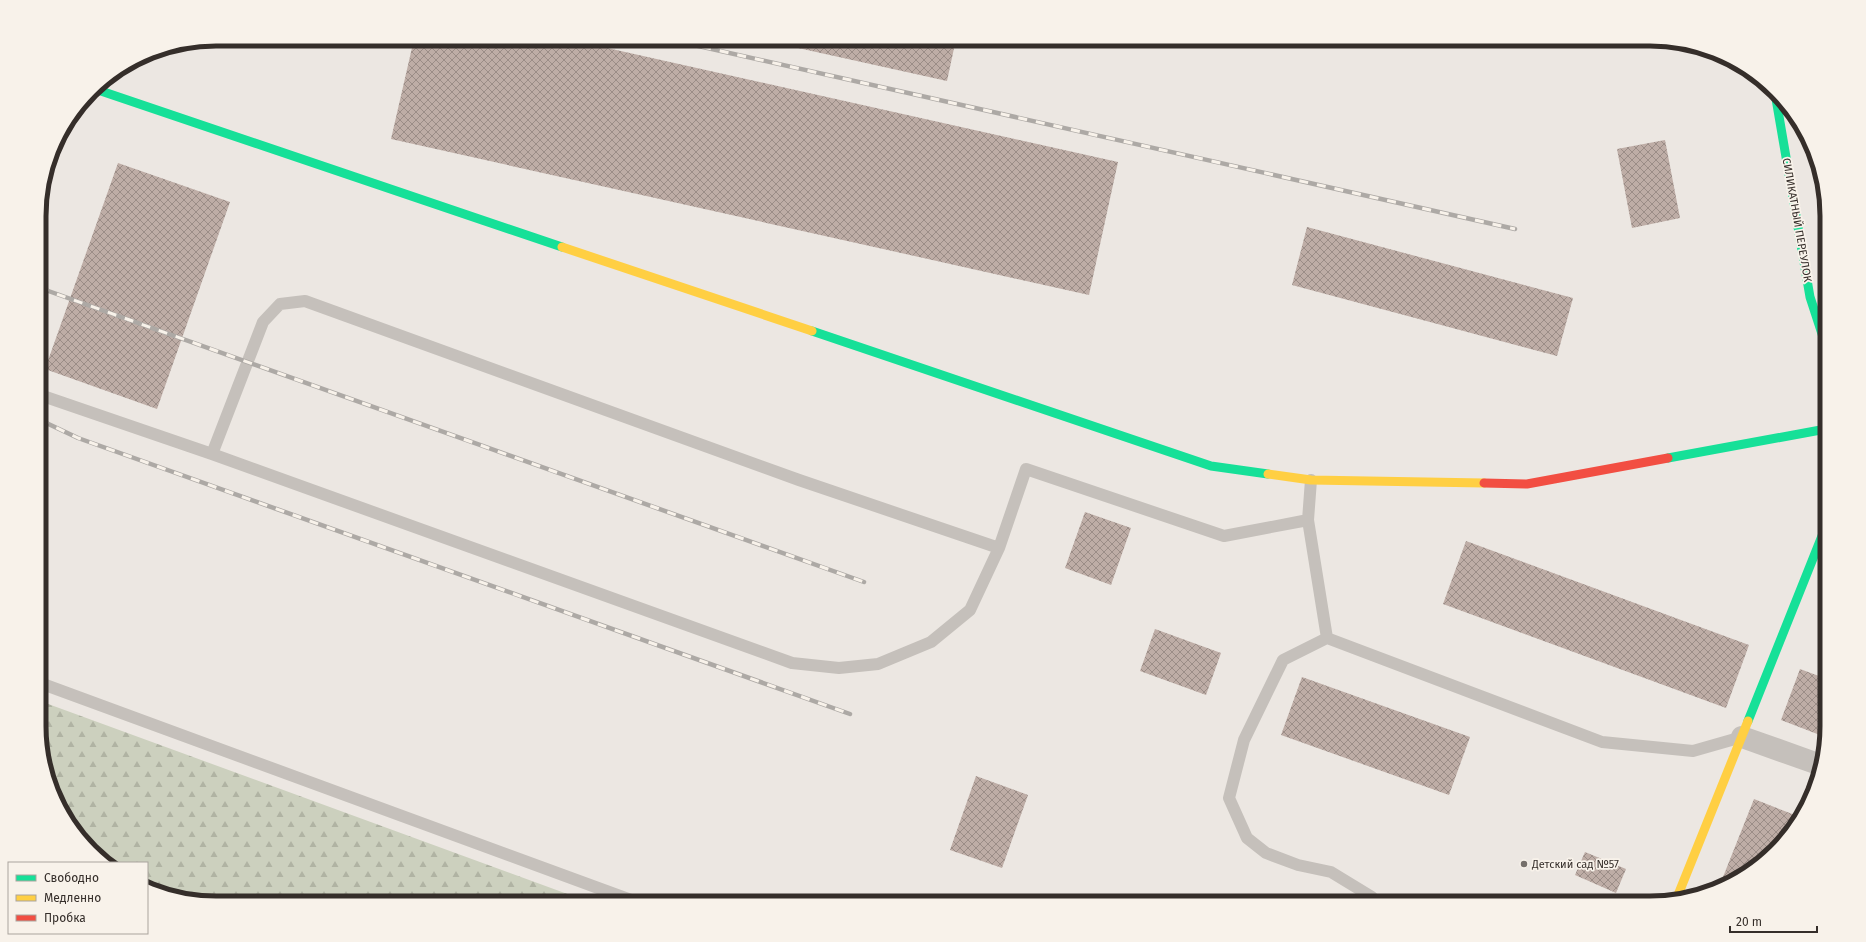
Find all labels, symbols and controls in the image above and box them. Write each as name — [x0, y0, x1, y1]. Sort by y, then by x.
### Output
street label: СИЛИКАТНЫЙ ПЕРЕУЛОК — [1780, 157, 1814, 284]
place label: Детский сад №57 — [1531, 858, 1619, 871]
marker: Детский сад №57 — [1519, 859, 1529, 869]
legend — [8, 862, 148, 934]
text: Свободно — [44, 871, 99, 885]
text: Медленно — [44, 891, 101, 905]
scale bar — [1730, 908, 1817, 934]
text: Пробка — [44, 911, 86, 925]
text: 20 m — [1736, 915, 1762, 929]

